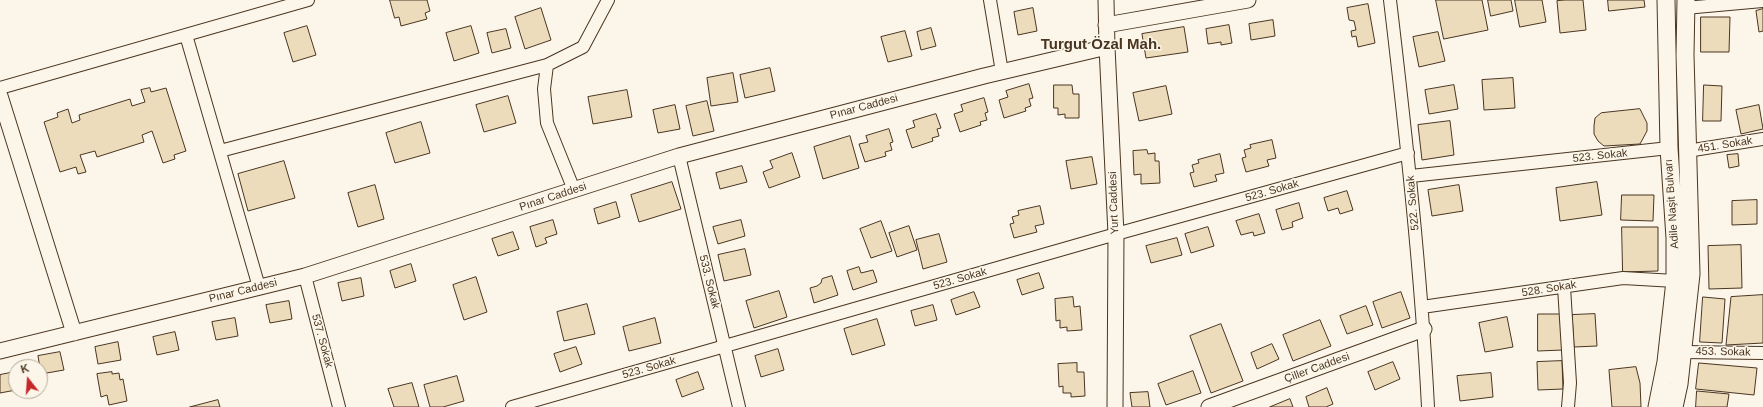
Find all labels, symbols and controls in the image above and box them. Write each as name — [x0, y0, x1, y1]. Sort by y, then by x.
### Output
district label: Turgut Özal Mah. — [1041, 36, 1161, 54]
street label: Pınar Caddesi — [829, 92, 899, 122]
street label: 451. Sokak — [1697, 134, 1753, 156]
street label: 523. Sokak — [1572, 147, 1628, 165]
street label: Adile Naşit Bulvarı — [1662, 159, 1682, 249]
street label: Yurt Caddesi — [1106, 171, 1122, 235]
street label: 522. Sokak — [1404, 175, 1422, 231]
street label: 523. Sokak — [1244, 177, 1300, 205]
street label: Pınar Caddesi — [518, 180, 588, 214]
street label: 533. Sokak — [696, 254, 722, 310]
street label: 523. Sokak — [932, 265, 988, 293]
street label: Pınar Caddesi — [208, 276, 278, 306]
street label: 528. Sokak — [1521, 278, 1577, 300]
street label: 537. Sokak — [309, 313, 335, 369]
street label: 453. Sokak — [1695, 345, 1751, 359]
street label: Çiller Caddesi — [1283, 350, 1351, 386]
street label: 523. Sokak — [621, 354, 677, 382]
north arrow — [8, 359, 48, 399]
text: K — [19, 362, 30, 375]

